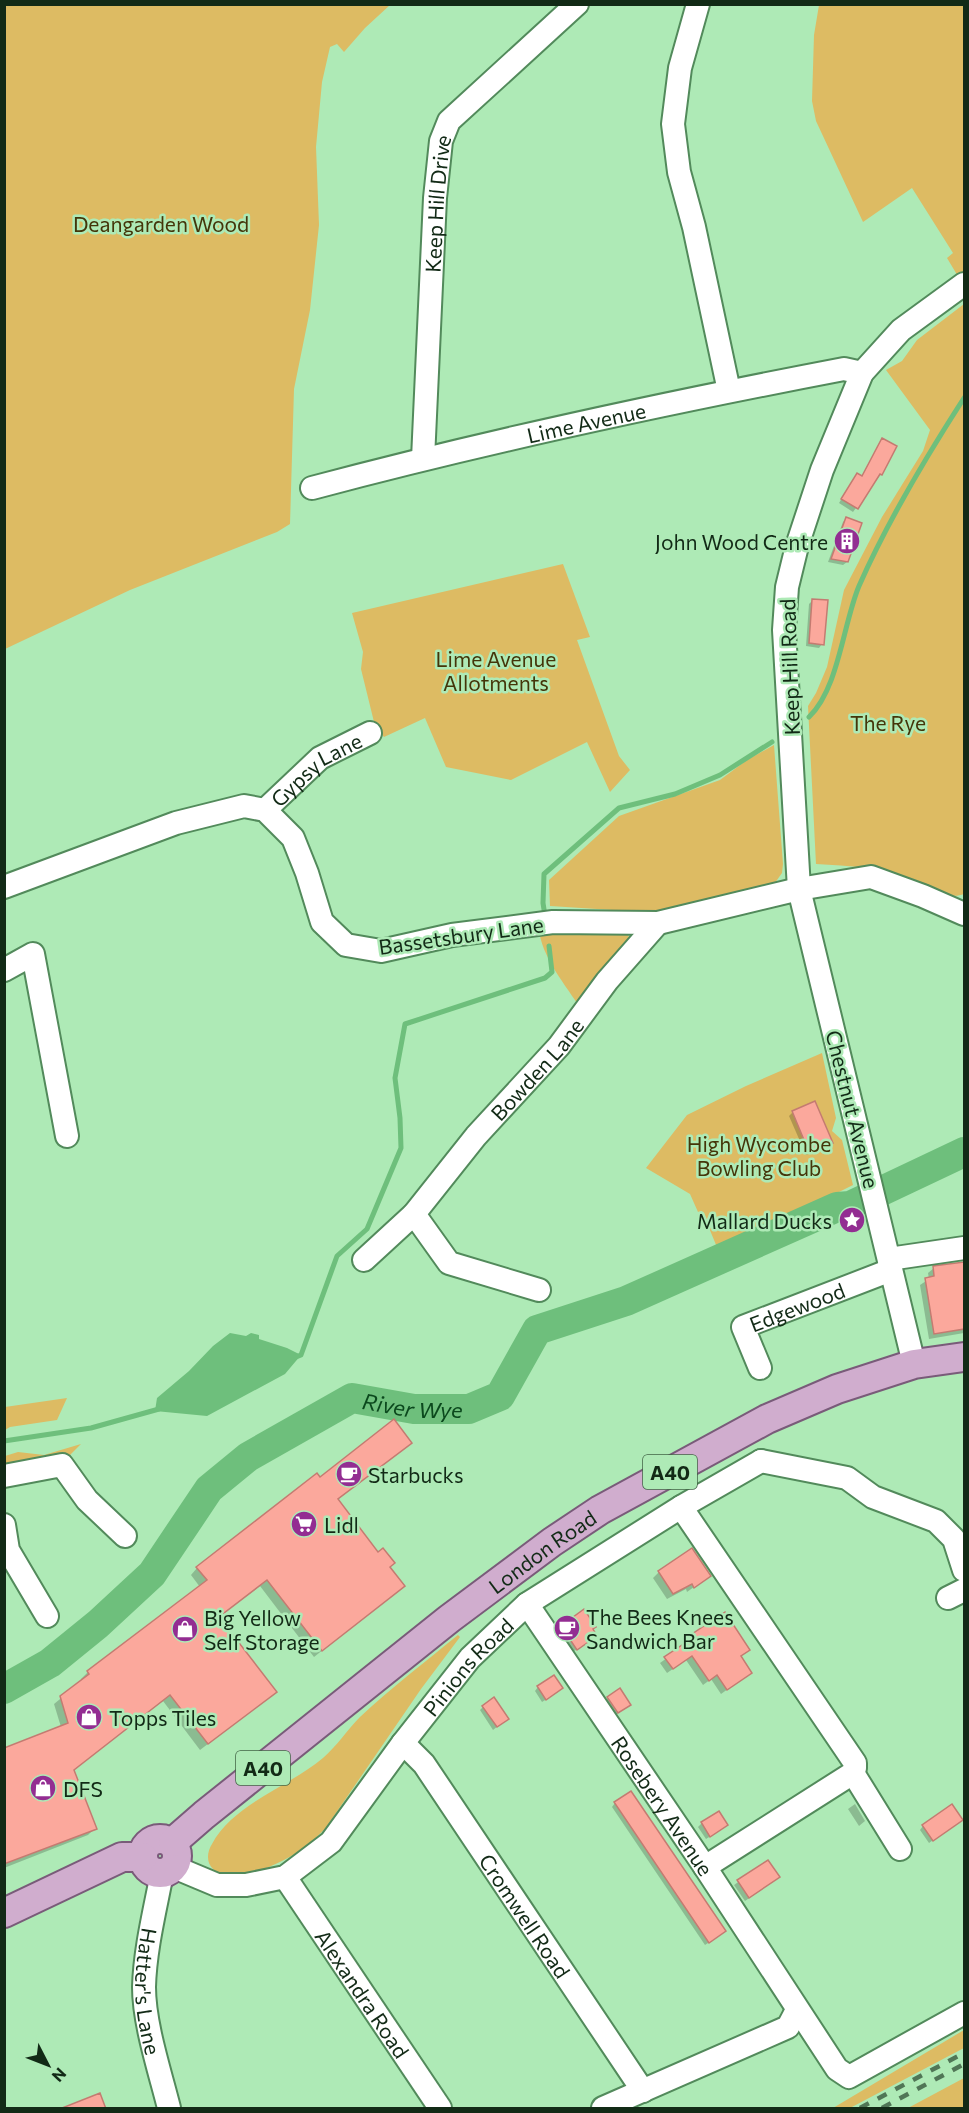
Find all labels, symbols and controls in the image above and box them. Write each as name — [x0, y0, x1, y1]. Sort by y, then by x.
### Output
street label: Keep Hill Drive — [419, 130, 455, 273]
park label: Deangarden Wood — [73, 211, 249, 236]
street label: Lime Avenue — [524, 397, 648, 447]
building icon: John Wood Centre — [832, 526, 862, 556]
place label: John Wood Centre — [655, 529, 828, 554]
street label: Keep Hill Road — [774, 598, 804, 736]
park label: Lime Avenue Allotments — [436, 646, 556, 695]
park label: The Rye — [850, 710, 926, 735]
street label: Gypsy Lane — [265, 727, 365, 811]
street label: Bassetsbury Lane — [377, 911, 545, 959]
street label: Bowden Lane — [485, 1013, 588, 1125]
street label: Chestnut Avenue — [821, 1027, 885, 1191]
park label: High Wycombe Bowling Club — [687, 1131, 831, 1180]
place icon: Mallard Ducks — [837, 1205, 867, 1235]
place label: Mallard Ducks — [697, 1208, 832, 1233]
street label: Edgewood — [745, 1277, 848, 1336]
water label: River Wye — [361, 1387, 463, 1423]
road number: A40 — [643, 1455, 697, 1489]
cafe icon: Starbucks — [334, 1459, 364, 1489]
place label: Starbucks — [368, 1462, 464, 1487]
street label: London Road — [483, 1504, 600, 1598]
supermarket icon: Lidl — [289, 1509, 319, 1539]
place label: Lidl — [324, 1512, 359, 1537]
place label: The Bees Knees Sandwich Bar — [586, 1604, 734, 1653]
place label: Big Yellow Self Storage — [204, 1605, 320, 1654]
street label: Pinions Road — [417, 1612, 518, 1720]
cafe icon: The Bees Knees Sandwich Bar — [552, 1613, 582, 1643]
shop icon: Big Yellow Self Storage — [170, 1614, 200, 1644]
shop icon: Topps Tiles — [74, 1702, 104, 1732]
place label: Topps Tiles — [109, 1705, 216, 1730]
street label: Rosebery Avenue — [607, 1731, 719, 1880]
road number: A40 — [236, 1751, 290, 1785]
shop icon: DFS — [28, 1773, 58, 1803]
place label: DFS — [63, 1776, 103, 1801]
street label: Cromwell Road — [475, 1849, 576, 1982]
street label: Alexandra Road — [311, 1924, 415, 2062]
street label: Hatter's Lane — [131, 1926, 167, 2057]
north arrow — [18, 2035, 78, 2095]
text: N — [48, 2065, 71, 2086]

